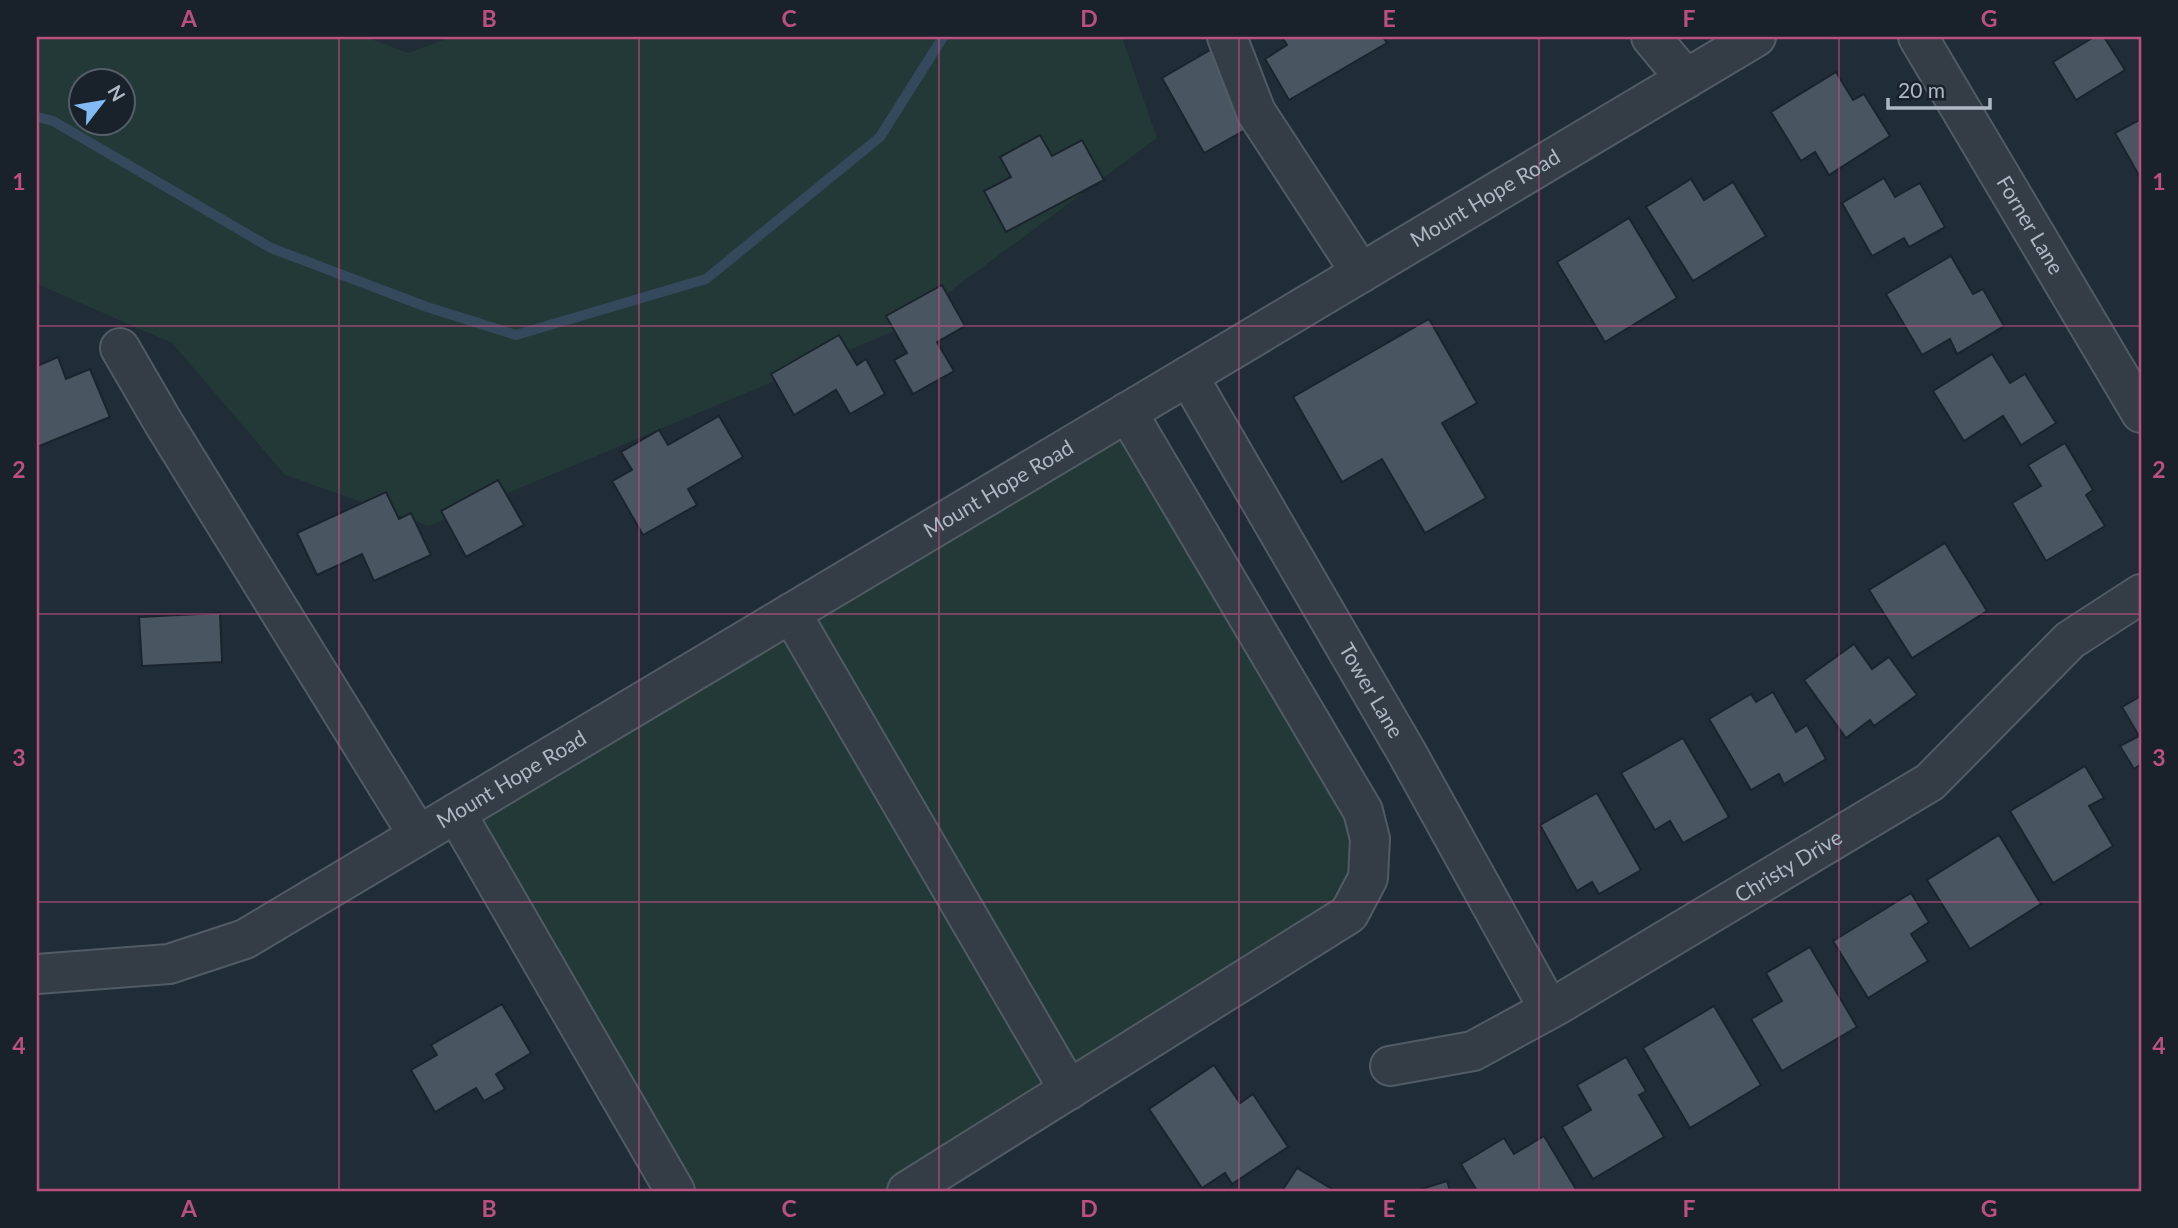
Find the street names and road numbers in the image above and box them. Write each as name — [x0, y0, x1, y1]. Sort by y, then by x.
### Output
street label: Mount Hope Road — [1405, 143, 1564, 252]
street label: Forner Lane — [1992, 171, 2070, 278]
street label: Mount Hope Road — [918, 434, 1077, 542]
street label: Tower Lane — [1335, 638, 1409, 742]
street label: Mount Hope Road — [432, 724, 590, 833]
street label: Christy Drive — [1730, 824, 1846, 907]

